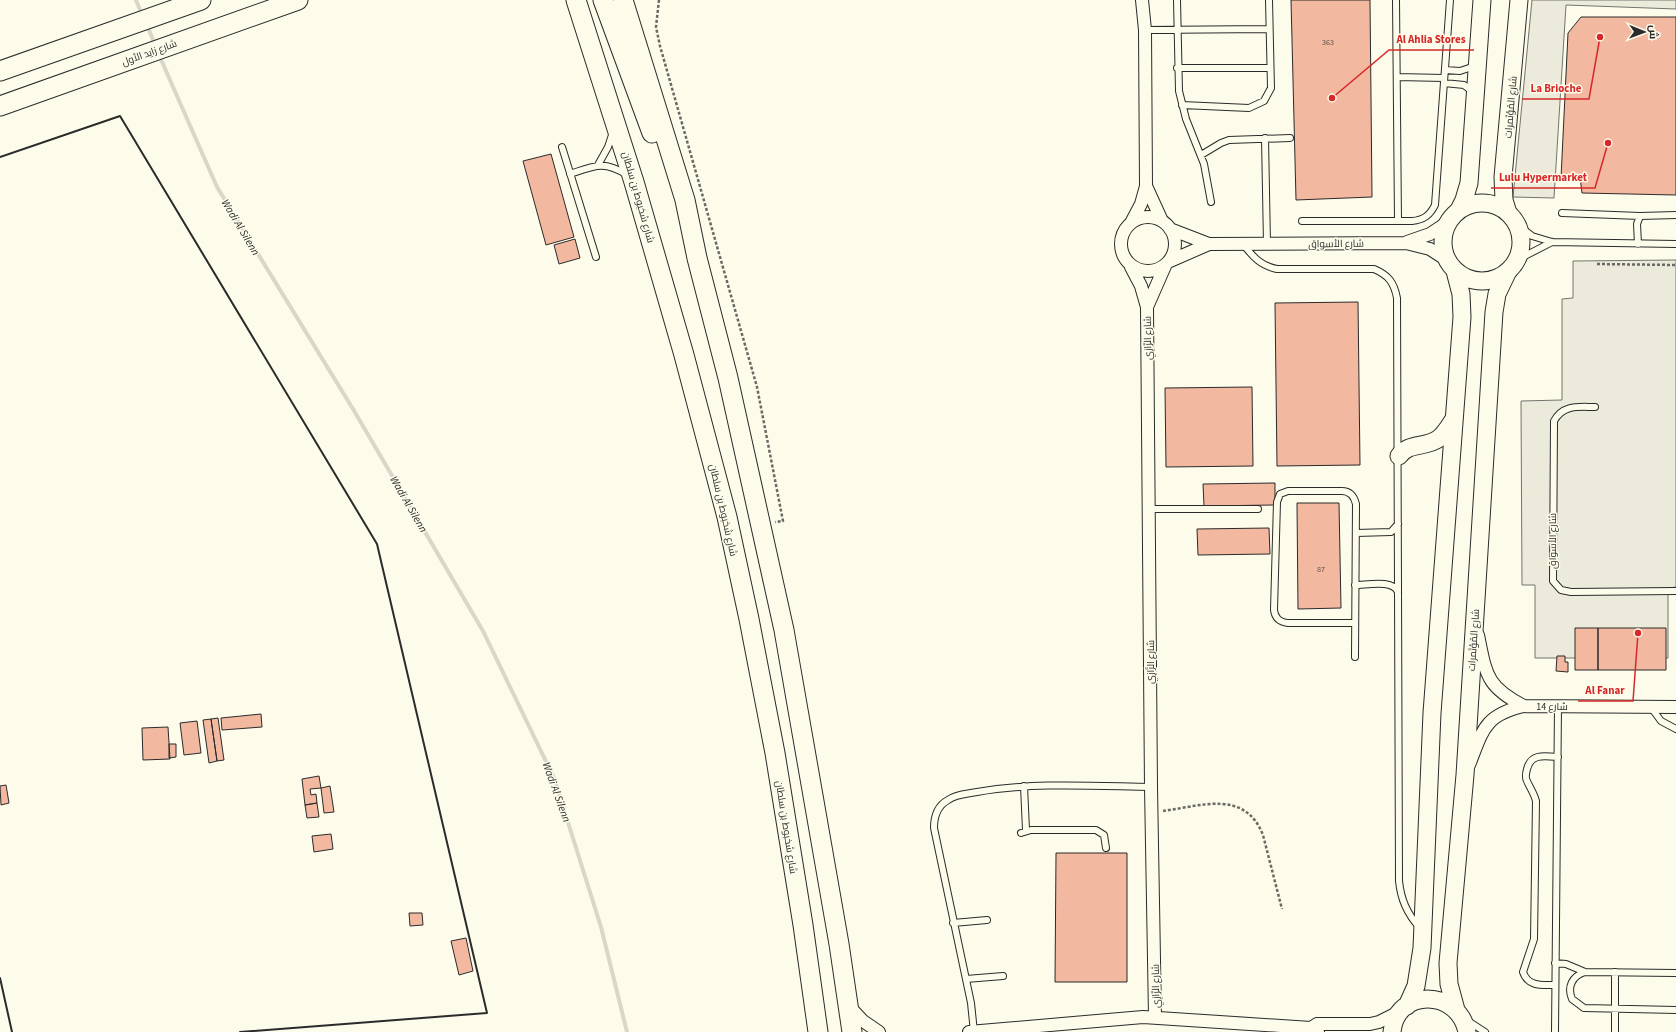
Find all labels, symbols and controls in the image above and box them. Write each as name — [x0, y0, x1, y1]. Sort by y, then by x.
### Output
north arrow — [1624, 12, 1664, 52]
text: ش — [1646, 25, 1661, 39]
callout: Al Ahlia Stores — [1389, 27, 1474, 50]
text: Al Ahlia Stores — [1395, 32, 1466, 47]
street label: شارع زايد الأول — [120, 36, 179, 69]
house number: 363 — [1322, 37, 1334, 48]
street label: شارع المُؤتَمرات — [1501, 75, 1521, 139]
callout: La Brioche — [1522, 76, 1589, 99]
text: La Brioche — [1531, 81, 1582, 96]
street label: شارع شخبوط بن سلطان — [618, 150, 658, 244]
callout: Lulu Hypermarket — [1491, 165, 1595, 188]
text: Lulu Hypermarket — [1499, 170, 1588, 185]
water label: Wadi Al Silenn — [218, 196, 263, 258]
street label: شارع الأسواق — [1308, 237, 1364, 251]
street label: شارع الرَّازِي — [1141, 316, 1155, 360]
street label: شارع شخبوط بن سلطان — [706, 463, 740, 558]
water label: Wadi Al Silenn — [386, 473, 431, 536]
street label: شارع الأسواق — [1546, 513, 1560, 569]
house number: 87 — [1317, 564, 1325, 575]
street label: شارع المُؤتَمرات — [1465, 608, 1483, 672]
street label: شارع الرَّازِي — [1144, 640, 1158, 684]
callout: Al Fanar — [1578, 678, 1633, 701]
text: Al Fanar — [1584, 683, 1625, 698]
street label: شارع 14 — [1536, 700, 1568, 714]
water label: Wadi Al Silenn — [539, 760, 574, 825]
street label: شارع شخبوط بن سلطان — [772, 780, 800, 875]
street label: شارع الرَّازِي — [1149, 964, 1163, 1008]

